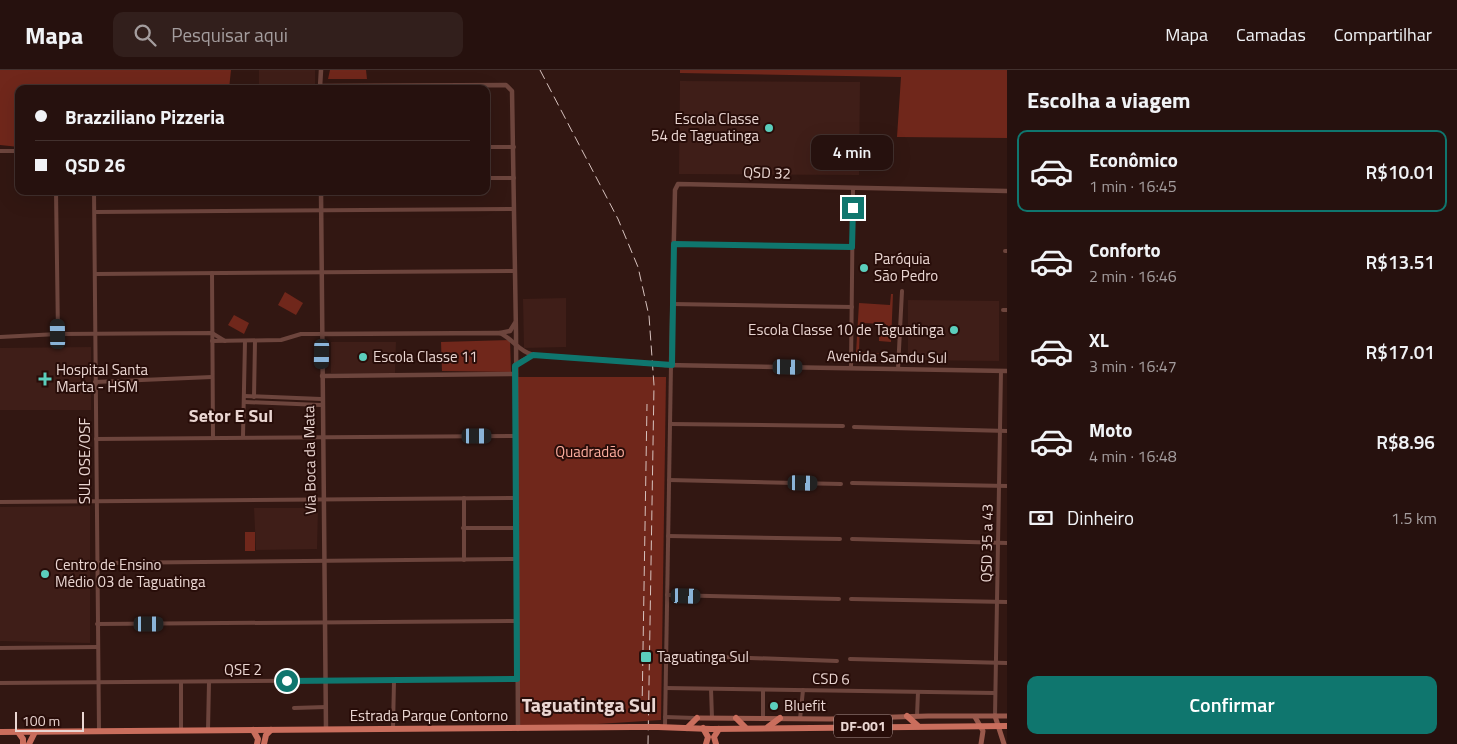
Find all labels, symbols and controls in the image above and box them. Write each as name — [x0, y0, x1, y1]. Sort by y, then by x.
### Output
search box — [113, 12, 463, 57]
text: Mapa — [25, 17, 83, 53]
text: Pesquisar aqui — [171, 20, 288, 49]
icon: search — [131, 21, 159, 49]
text: Mapa — [1165, 21, 1208, 48]
text: Camadas — [1236, 21, 1306, 48]
text: Compartilhar — [1334, 21, 1432, 48]
text: Escolha a viagem — [1027, 83, 1191, 117]
text: Brazziliano Pizzeria — [65, 102, 225, 131]
place label: Escola Classe 54 de Taguatinga — [651, 107, 759, 147]
marker: Escola Classe 54 de Taguatinga — [763, 122, 775, 134]
callout: 4 min — [812, 136, 894, 170]
text: 4 min — [833, 140, 871, 164]
text: Econômico — [1089, 145, 1178, 174]
icon: car — [1029, 149, 1074, 194]
text: QSD 26 — [65, 150, 125, 179]
text: R$10.01 — [1366, 157, 1435, 186]
street label: QSD 32 — [743, 160, 791, 185]
text: 1 min · 16:45 — [1089, 174, 1177, 198]
route end — [842, 197, 864, 219]
text: Conforto — [1089, 235, 1161, 264]
icon: car — [1029, 239, 1074, 284]
place label: Paróquia São Pedro — [874, 247, 938, 287]
text: R$13.51 — [1366, 247, 1435, 276]
marker: Paróquia São Pedro — [858, 262, 870, 274]
text: 2 min · 16:46 — [1089, 264, 1177, 288]
place label: Escola Classe 10 de Taguatinga — [748, 318, 944, 341]
car — [50, 319, 65, 349]
marker: Escola Classe 10 de Taguatinga — [948, 324, 960, 336]
text: XL — [1089, 325, 1109, 354]
icon: car — [1029, 329, 1074, 374]
text: R$17.01 — [1366, 337, 1435, 366]
car — [314, 339, 329, 369]
street label: Avenida Samdu Sul — [827, 344, 947, 369]
place label: Escola Classe 11 — [373, 345, 478, 368]
marker: Escola Classe 11 — [357, 351, 369, 363]
text: 3 min · 16:47 — [1089, 354, 1177, 378]
place label: Hospital Santa Marta - HSM — [56, 358, 149, 398]
car — [772, 359, 803, 375]
marker: Hospital Santa Marta - HSM — [38, 372, 52, 386]
district label: Setor E Sul — [189, 402, 273, 429]
street label: Via Boca da Mata — [297, 405, 322, 515]
text: Moto — [1089, 415, 1132, 444]
street label: SUL OSE/OSF — [73, 418, 96, 504]
icon: car — [1029, 419, 1074, 464]
text: R$8.96 — [1376, 427, 1435, 456]
car — [462, 429, 492, 444]
park label: Quadradão — [555, 440, 625, 463]
text: 4 min · 16:48 — [1089, 444, 1177, 468]
car — [787, 475, 818, 491]
street label: QSD 35 a 43 — [974, 503, 999, 583]
text: Dinheiro — [1067, 503, 1134, 532]
icon: cash — [1027, 504, 1055, 532]
text: 1.5 km — [1391, 506, 1437, 530]
place label: Centro de Ensino Médio 03 de Taguatinga — [55, 553, 206, 593]
marker: Centro de Ensino Médio 03 de Taguatinga — [39, 568, 51, 580]
car — [670, 588, 701, 604]
car — [134, 617, 164, 632]
place label: Taguatinga Sul — [657, 645, 749, 668]
marker: Taguatinga Sul — [639, 650, 653, 664]
street label: QSE 2 — [224, 658, 262, 681]
street label: CSD 6 — [812, 667, 850, 690]
route start — [276, 670, 298, 692]
button: Confirmar — [1027, 676, 1437, 734]
district label: Taguatintga Sul — [522, 689, 656, 720]
place label: Bluefit — [784, 694, 826, 717]
marker: Bluefit — [768, 700, 780, 712]
street label: Estrada Parque Contorno — [350, 704, 508, 727]
scale bar — [15, 709, 84, 732]
text: 100 m — [22, 710, 60, 731]
road number: DF-001 — [834, 714, 892, 738]

